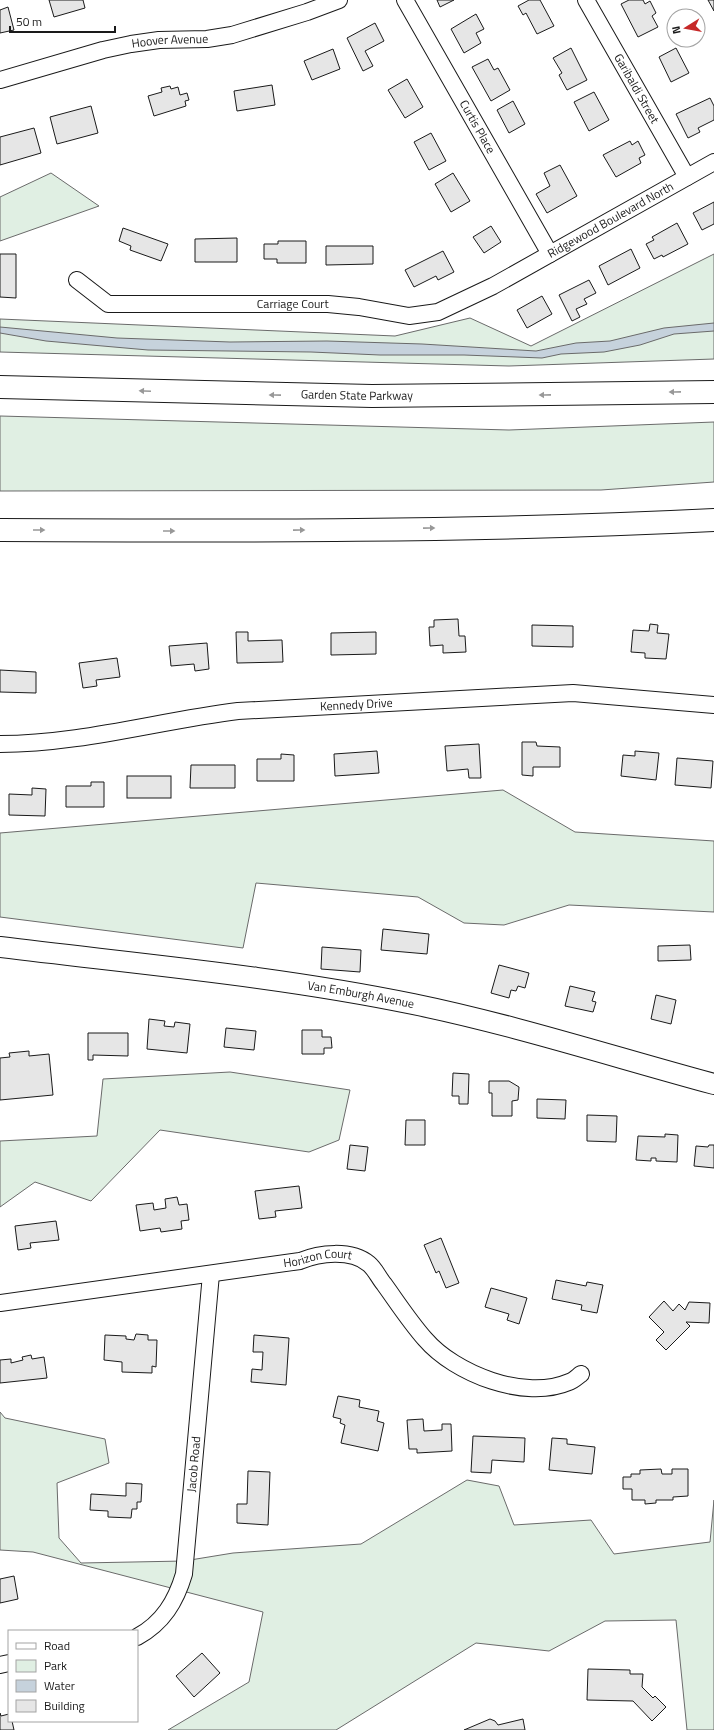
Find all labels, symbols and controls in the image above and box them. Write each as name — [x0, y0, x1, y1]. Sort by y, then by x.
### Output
scale bar — [10, 8, 115, 34]
north arrow — [666, 8, 706, 48]
text: 50 m — [16, 12, 42, 31]
text: N — [668, 25, 685, 35]
street label: Hoover Avenue — [130, 29, 208, 53]
street label: Garibaldi Street — [609, 50, 665, 128]
street label: Curtis Place — [455, 96, 501, 157]
street label: Ridgewood Boulevard North — [544, 177, 677, 263]
street label: Carriage Court — [257, 294, 330, 313]
street label: Garden State Parkway — [301, 384, 413, 405]
one-way arrow — [138, 388, 151, 394]
one-way arrow — [668, 389, 681, 395]
one-way arrow — [269, 391, 281, 398]
one-way arrow — [539, 391, 551, 398]
one-way arrow — [423, 525, 436, 531]
one-way arrow — [33, 527, 46, 533]
one-way arrow — [293, 527, 306, 533]
one-way arrow — [163, 528, 176, 534]
street label: Kennedy Drive — [319, 693, 393, 716]
street label: Van Emburgh Avenue — [306, 975, 416, 1013]
street label: Horizon Court — [282, 1244, 355, 1272]
street label: Jacob Road — [181, 1436, 205, 1493]
legend — [8, 1630, 138, 1722]
text: Road — [44, 1636, 70, 1655]
text: Park — [44, 1656, 67, 1675]
text: Water — [44, 1676, 75, 1695]
text: Building — [44, 1696, 85, 1715]

